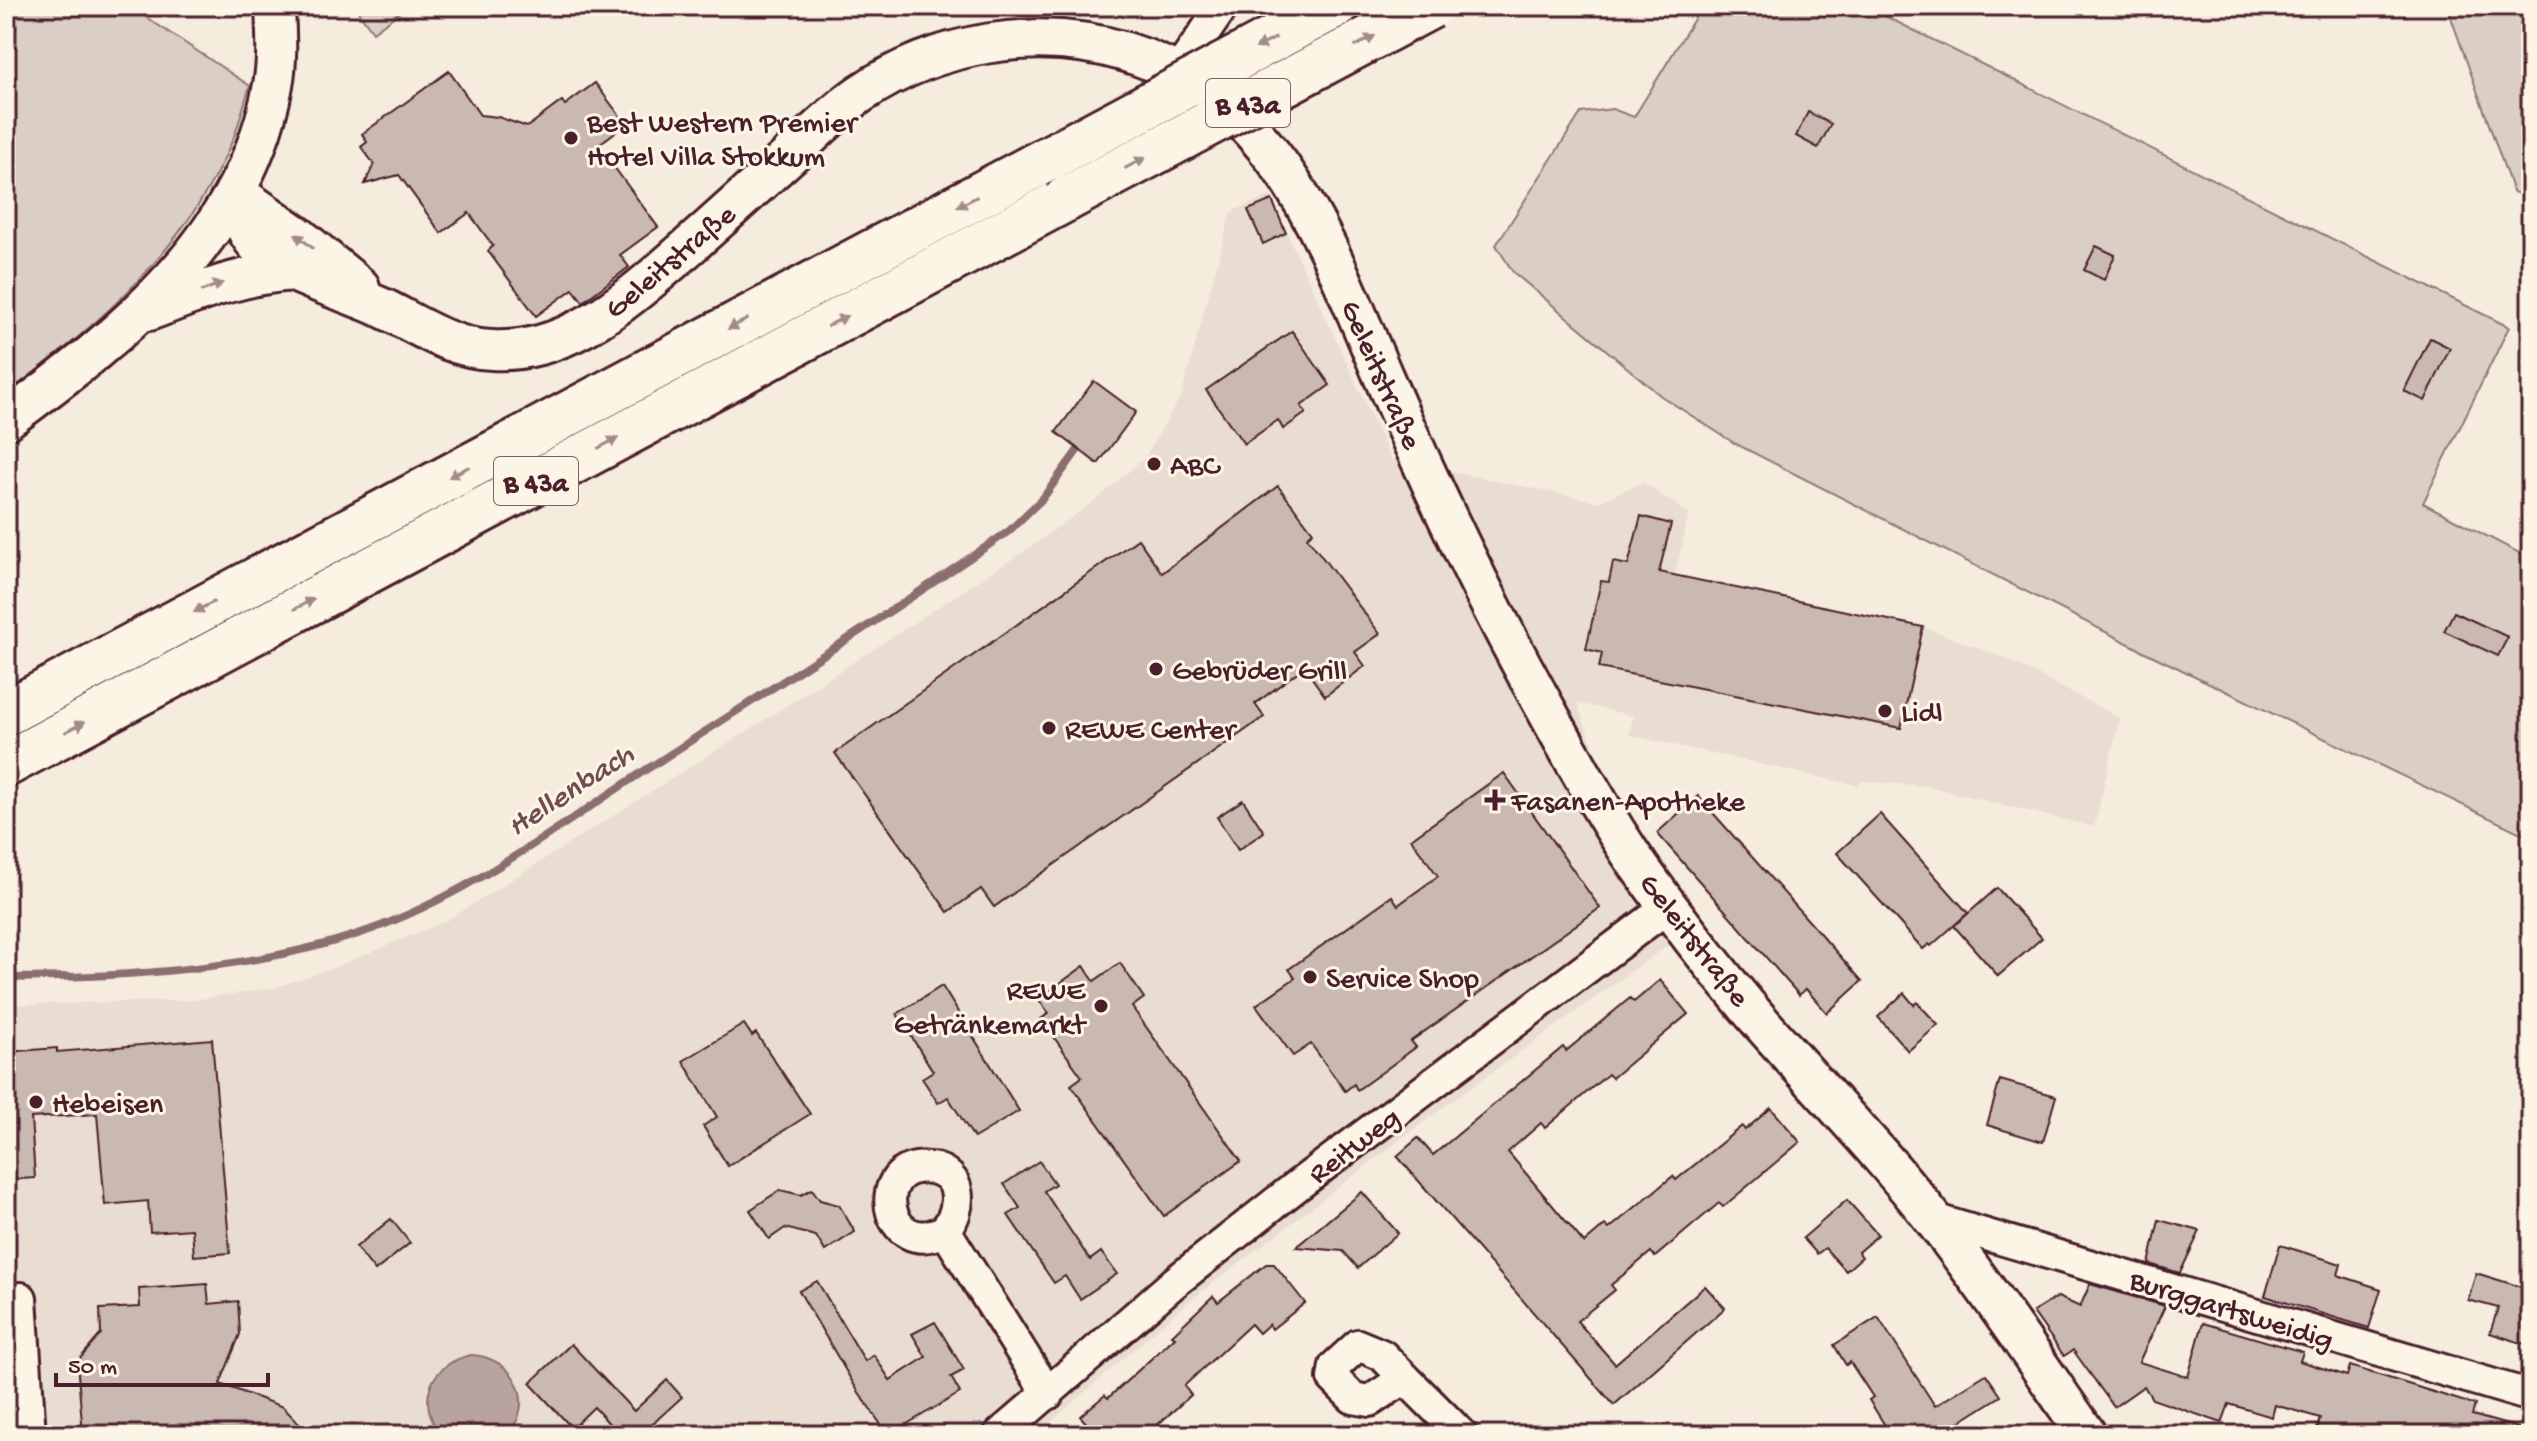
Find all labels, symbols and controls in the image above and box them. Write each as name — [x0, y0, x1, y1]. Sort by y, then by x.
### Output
one-way arrow — [1353, 34, 1376, 47]
one-way arrow — [1255, 36, 1278, 49]
road number: B 43a — [1206, 79, 1290, 127]
place label: Best Western Premier Hotel Villa Stokkum — [586, 108, 859, 177]
marker: Best Western Premier Hotel Villa Stokkum — [562, 129, 580, 147]
one-way arrow — [1123, 156, 1146, 169]
one-way arrow — [956, 195, 979, 208]
street label: Geleitstraße — [600, 198, 745, 328]
one-way arrow — [294, 233, 314, 249]
one-way arrow — [200, 280, 224, 293]
street label: Geleitstraße — [1330, 296, 1428, 456]
one-way arrow — [826, 314, 849, 327]
one-way arrow — [726, 317, 749, 330]
one-way arrow — [596, 436, 619, 449]
place label: ABC — [1170, 451, 1221, 486]
marker: ABC — [1145, 455, 1163, 473]
road number: B 43a — [494, 457, 578, 505]
one-way arrow — [447, 466, 470, 479]
one-way arrow — [293, 598, 315, 612]
one-way arrow — [193, 601, 216, 614]
place label: Gebrüder Grill — [1172, 656, 1347, 691]
marker: Gebrüder Grill — [1147, 660, 1165, 678]
place label: Lidl — [1901, 698, 1943, 733]
marker: Lidl — [1876, 702, 1894, 720]
place label: REWE Center — [1065, 715, 1237, 750]
marker: REWE Center — [1040, 719, 1058, 737]
one-way arrow — [63, 720, 86, 734]
water label: Hellenbach — [501, 737, 643, 847]
place label: Fasanen-Apotheke — [1510, 787, 1745, 822]
marker: Fasanen-Apotheke — [1486, 791, 1504, 809]
street label: Geleitstraße — [1630, 868, 1756, 1016]
place label: Service Shop — [1326, 964, 1479, 999]
marker: Service Shop — [1301, 968, 1319, 986]
place label: REWE Getränkemarkt — [894, 976, 1088, 1045]
marker: REWE Getränkemarkt — [1092, 997, 1110, 1015]
place label: Hebeisen — [52, 1089, 163, 1124]
marker: Hebeisen — [27, 1093, 45, 1111]
street label: Reitweg — [1303, 1102, 1408, 1193]
street label: Burggartsweidig — [2124, 1264, 2337, 1360]
scale bar — [56, 1337, 268, 1387]
text: 50 m — [68, 1354, 117, 1383]

